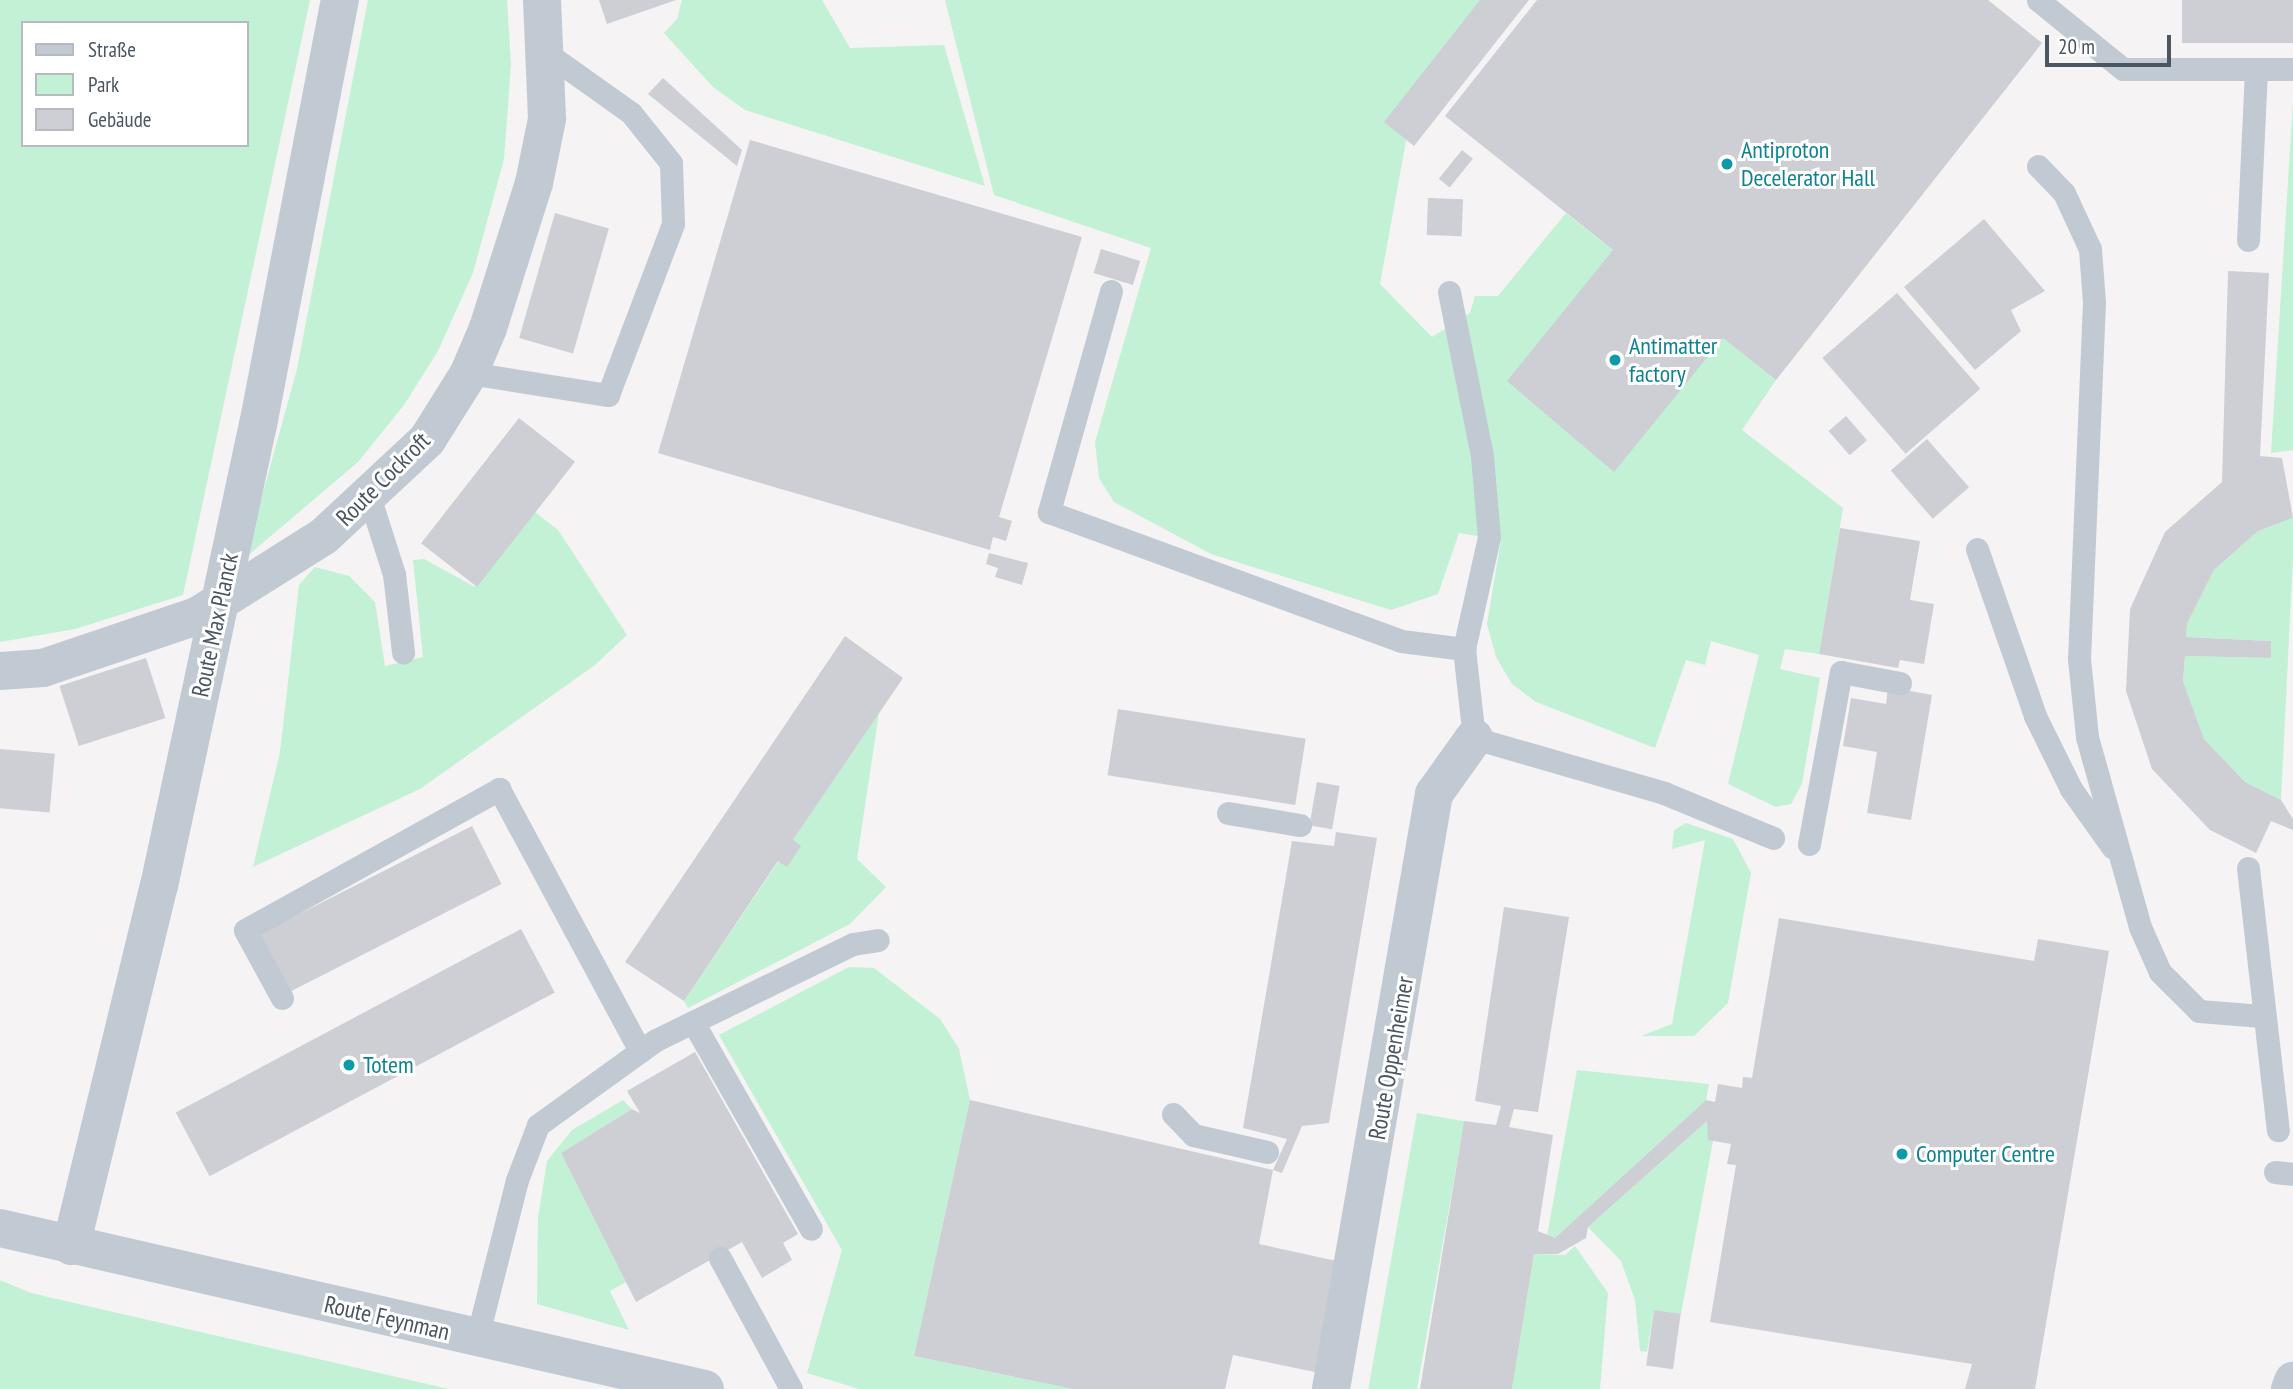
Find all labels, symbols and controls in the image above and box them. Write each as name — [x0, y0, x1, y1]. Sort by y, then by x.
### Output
legend — [21, 21, 248, 147]
scale bar — [2048, 21, 2174, 65]
text: 20 m — [2058, 33, 2095, 60]
text: Straße — [88, 36, 136, 63]
text: Park — [88, 71, 119, 98]
text: Gebäude — [88, 106, 151, 133]
place label: Antiproton Decelerator Hall — [1741, 136, 1875, 192]
marker: Antiproton Decelerator Hall — [1719, 156, 1735, 172]
place label: Antimatter factory — [1629, 332, 1717, 388]
marker: Antimatter factory — [1607, 352, 1623, 368]
street label: Route Cockroft — [330, 426, 436, 532]
street label: Route Max Planck — [186, 550, 244, 700]
street label: Route Oppenheimer — [1362, 974, 1420, 1142]
place label: Totem — [363, 1051, 414, 1079]
marker: Totem — [341, 1057, 357, 1073]
place label: Computer Centre — [1916, 1140, 2055, 1168]
marker: Computer Centre — [1894, 1146, 1910, 1162]
street label: Route Feynman — [322, 1290, 452, 1346]

